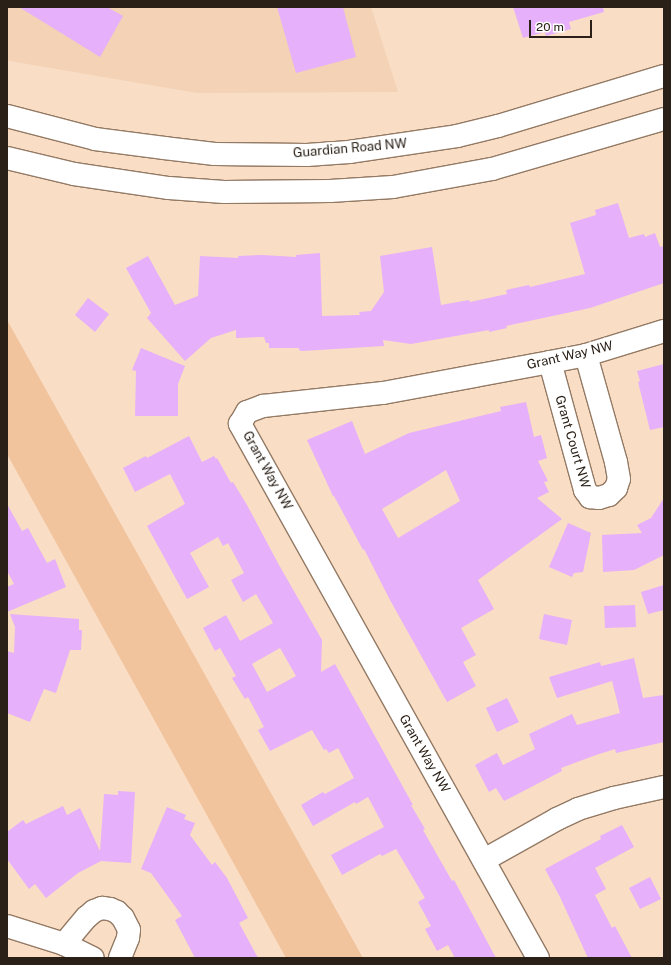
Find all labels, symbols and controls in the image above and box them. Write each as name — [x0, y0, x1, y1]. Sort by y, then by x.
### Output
scale bar — [531, 12, 594, 38]
text: 20 m — [536, 20, 564, 34]
street label: Guardian Road NW — [292, 136, 408, 162]
street label: Grant Way NW — [525, 338, 615, 374]
street label: Grant Court NW — [551, 394, 593, 490]
street label: Grant Way NW — [239, 429, 295, 513]
street label: Grant Way NW — [395, 712, 453, 796]

